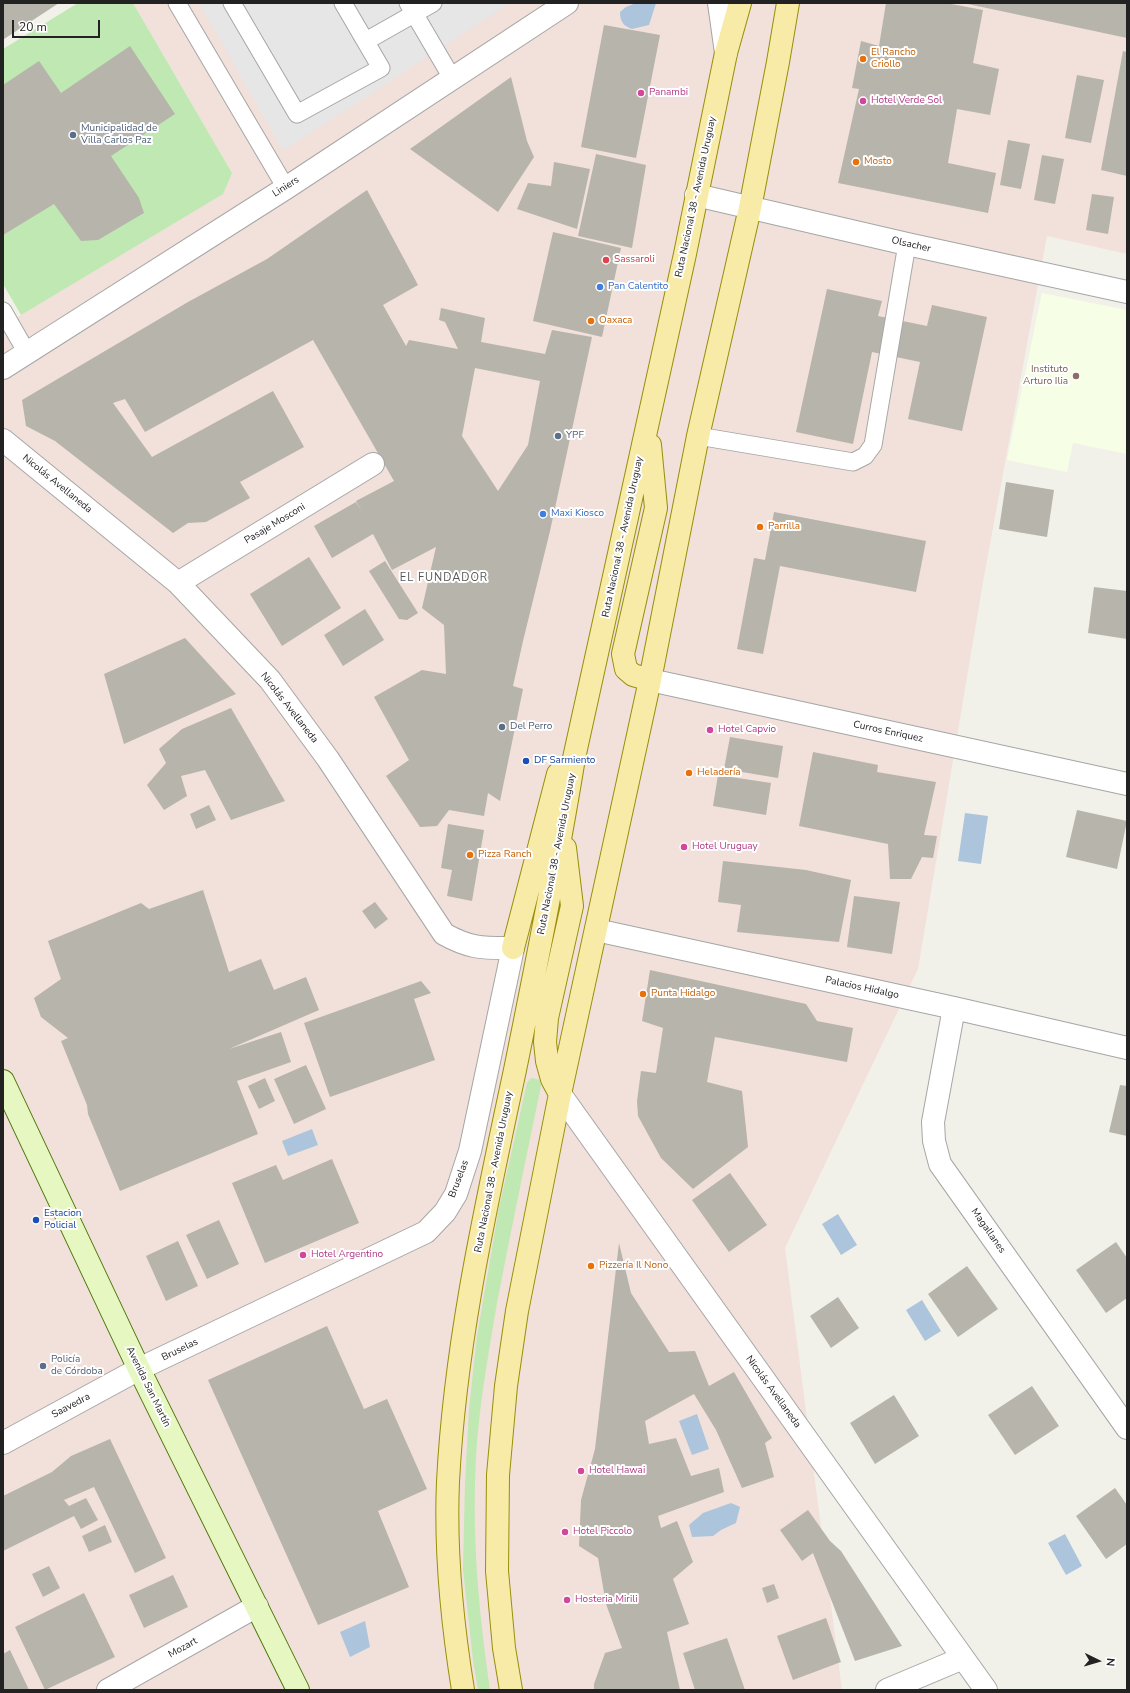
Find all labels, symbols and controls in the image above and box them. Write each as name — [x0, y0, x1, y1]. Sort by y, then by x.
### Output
scale bar — [14, 12, 102, 38]
text: 20 m — [19, 19, 47, 35]
place label: El Rancho Criollo — [871, 47, 916, 70]
marker: El Rancho Criollo — [858, 54, 868, 64]
place label: Panambi — [649, 87, 688, 99]
marker: Panambi — [636, 88, 646, 98]
place label: Hotel Verde Sol — [871, 95, 942, 107]
marker: Hotel Verde Sol — [858, 96, 868, 106]
street label: Ruta Nacional 38 - Avenida Uruguay — [673, 115, 719, 279]
place label: Municipalidad de Villa Carlos Paz — [81, 123, 157, 146]
marker: Municipalidad de Villa Carlos Paz — [68, 130, 78, 140]
place label: Mosto — [864, 156, 892, 168]
marker: Mosto — [851, 157, 861, 167]
street label: Liniers — [270, 174, 302, 200]
street label: Olsacher — [890, 235, 932, 255]
place label: Sassaroli — [614, 254, 655, 266]
marker: Sassaroli — [601, 255, 611, 265]
place label: Pan Calentito — [608, 281, 668, 293]
marker: Pan Calentito — [595, 282, 605, 292]
place label: Oaxaca — [599, 315, 632, 327]
marker: Oaxaca — [586, 316, 596, 326]
place label: Instituto Arturo Ilia — [1023, 364, 1068, 388]
marker: Instituto Arturo Ilia — [1071, 371, 1081, 381]
place label: YPF — [566, 430, 584, 442]
marker: YPF — [553, 431, 563, 441]
street label: Nicolás Avellaneda — [20, 452, 94, 516]
street label: Ruta Nacional 38 - Avenida Uruguay — [600, 455, 646, 619]
street label: Pasaje Mosconi — [242, 501, 308, 547]
place label: Maxi Kiosco — [551, 508, 604, 520]
marker: Maxi Kiosco — [538, 509, 548, 519]
place label: Parrilla — [768, 521, 800, 533]
marker: Parrilla — [755, 522, 765, 532]
district label: EL FUNDADOR — [400, 571, 488, 585]
street label: Nicolás Avellaneda — [258, 670, 320, 746]
street label: Curros Enriquez — [852, 719, 924, 745]
place label: Del Perro — [510, 721, 552, 733]
marker: Del Perro — [497, 722, 507, 732]
place label: Hotel Capvio — [718, 724, 776, 736]
marker: Hotel Capvio — [705, 725, 715, 735]
place label: DF Sarmiento — [534, 755, 595, 767]
marker: DF Sarmiento — [521, 756, 531, 766]
place label: Heladería — [697, 767, 741, 779]
marker: Heladería — [684, 768, 694, 778]
street label: Ruta Nacional 38 - Avenida Uruguay — [535, 772, 579, 936]
place label: Hotel Uruguay — [692, 841, 758, 853]
marker: Hotel Uruguay — [679, 842, 689, 852]
place label: Pizza Ranch — [478, 849, 532, 861]
marker: Pizza Ranch — [465, 850, 475, 860]
street label: Palacios Hidalgo — [824, 974, 900, 1002]
place label: Punta Hidalgo — [651, 988, 715, 1000]
marker: Punta Hidalgo — [638, 989, 648, 999]
street label: Ruta Nacional 38 - Avenida Uruguay — [472, 1090, 516, 1254]
street label: Bruselas — [446, 1159, 472, 1199]
street label: Magallanes — [968, 1206, 1008, 1256]
place label: Estacion Policial — [44, 1208, 82, 1232]
marker: Estacion Policial — [31, 1215, 41, 1225]
place label: Hotel Argentino — [311, 1249, 383, 1261]
marker: Hotel Argentino — [298, 1250, 308, 1260]
place label: Pizzería Il Nono — [599, 1260, 668, 1272]
marker: Pizzería Il Nono — [586, 1261, 596, 1271]
street label: Bruselas — [160, 1336, 200, 1364]
street label: Avenida San Martín — [123, 1345, 173, 1429]
place label: Policía de Córdoba — [51, 1354, 103, 1378]
street label: Nicolás Avellaneda — [743, 1354, 803, 1430]
marker: Policía de Córdoba — [38, 1361, 48, 1371]
street label: Saavedra — [50, 1391, 92, 1421]
place label: Hotel Hawai — [589, 1465, 645, 1477]
marker: Hotel Hawai — [576, 1466, 586, 1476]
place label: Hotel Piccolo — [573, 1526, 632, 1538]
marker: Hotel Piccolo — [560, 1527, 570, 1537]
place label: Hosteria Mirili — [575, 1594, 638, 1606]
marker: Hosteria Mirili — [562, 1595, 572, 1605]
street label: Mozart — [166, 1635, 200, 1661]
north arrow — [1078, 1641, 1118, 1681]
text: N — [1103, 1657, 1118, 1667]

